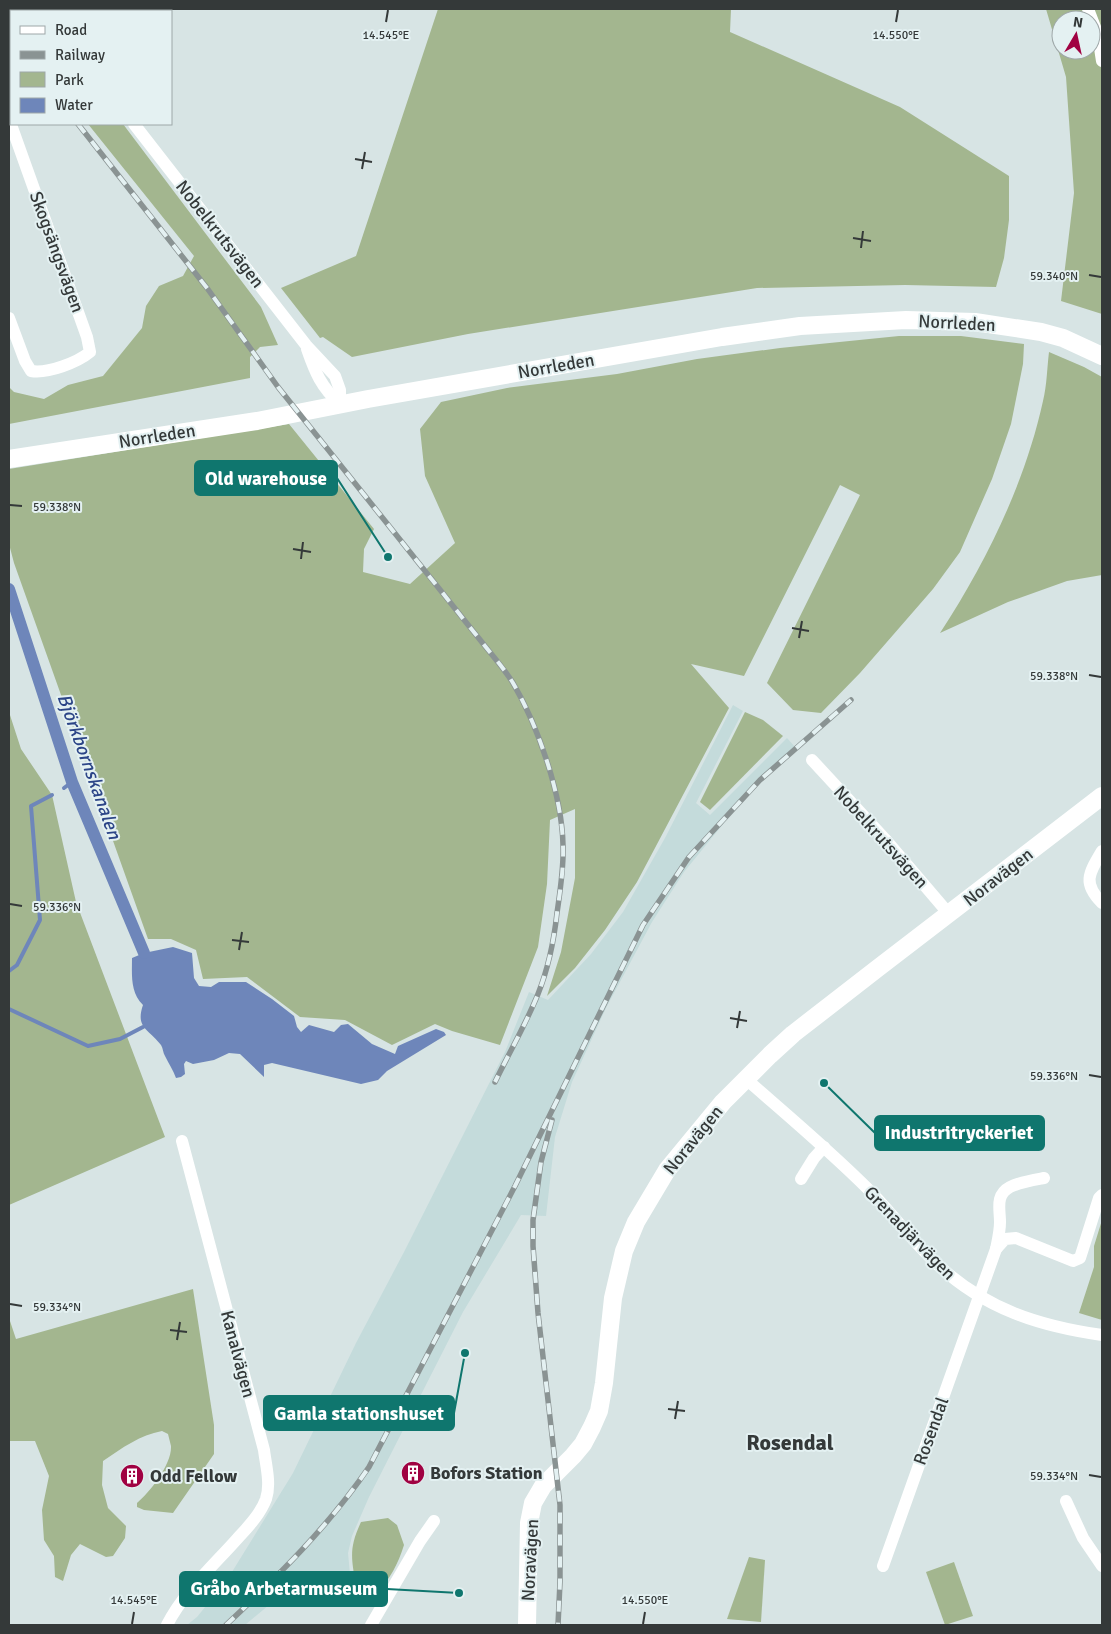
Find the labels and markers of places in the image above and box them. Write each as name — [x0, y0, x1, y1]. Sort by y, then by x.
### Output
callout: Old warehouse — [195, 461, 337, 495]
callout: Industritryckeriet — [875, 1116, 1044, 1150]
callout: Gamla stationshuset — [264, 1396, 454, 1430]
building icon: Bofors Station — [400, 1460, 426, 1486]
place label: Bofors Station — [430, 1462, 543, 1484]
building icon: Odd Fellow — [119, 1463, 145, 1489]
place label: Odd Fellow — [150, 1465, 238, 1487]
callout: Gråbo Arbetarmuseum — [180, 1572, 387, 1606]

